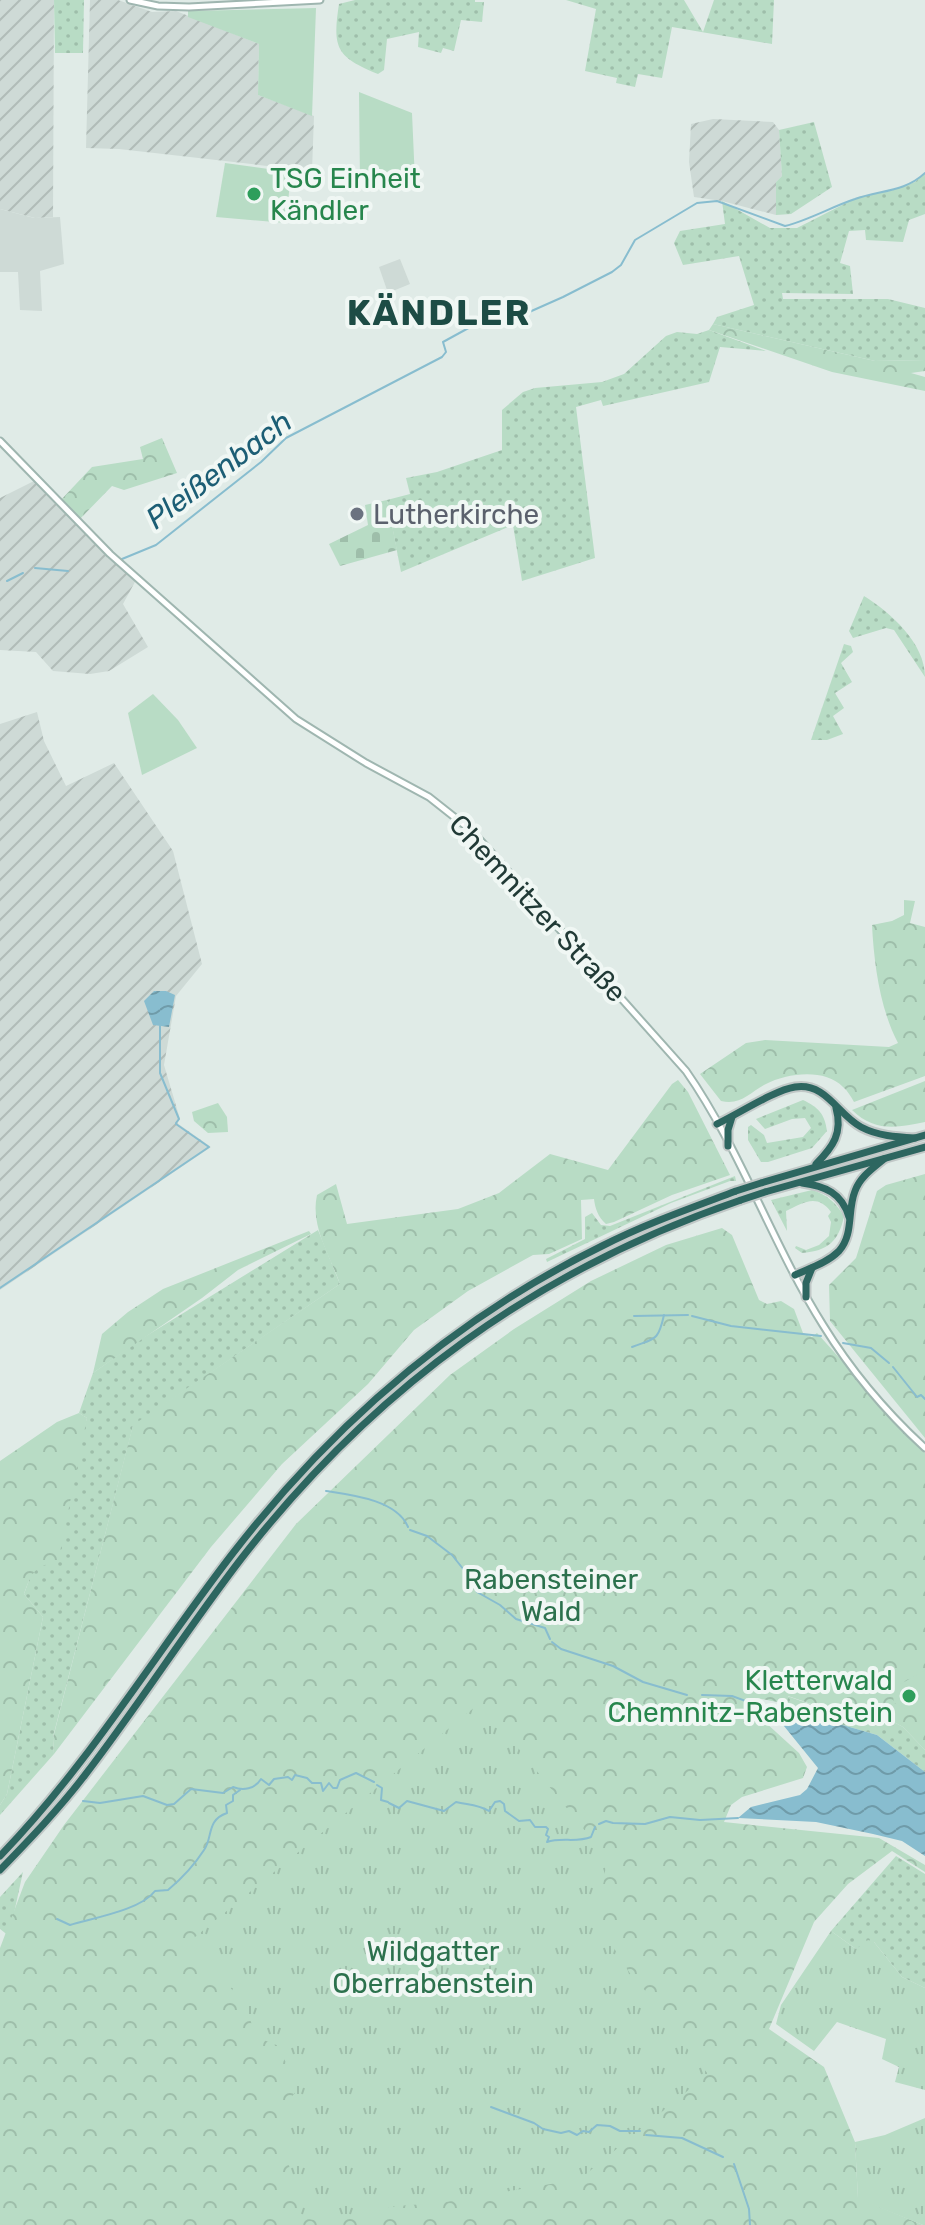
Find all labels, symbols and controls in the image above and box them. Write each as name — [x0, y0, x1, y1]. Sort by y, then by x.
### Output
place label: TSG Einheit Kändler — [270, 162, 421, 227]
marker: TSG Einheit Kändler — [245, 185, 263, 203]
district label: KÄNDLER — [347, 291, 531, 334]
water label: Pleißenbach — [139, 403, 299, 537]
place label: Lutherkirche — [373, 498, 539, 531]
marker: Lutherkirche — [348, 505, 366, 523]
street label: Chemnitzer Straße — [442, 808, 633, 1009]
park label: Rabensteiner Wald — [464, 1563, 638, 1628]
place label: Kletterwald Chemnitz-Rabenstein — [607, 1664, 893, 1729]
marker: Kletterwald Chemnitz-Rabenstein — [900, 1687, 918, 1705]
park label: Wildgatter Oberrabenstein — [332, 1935, 534, 2000]

